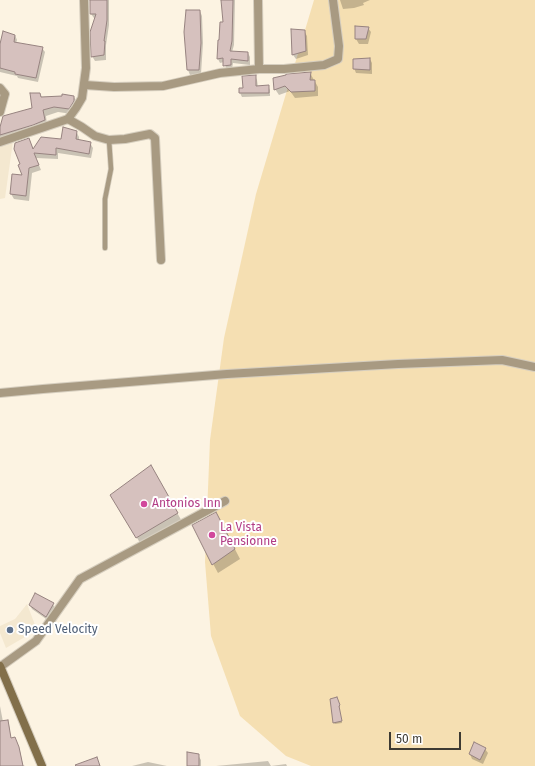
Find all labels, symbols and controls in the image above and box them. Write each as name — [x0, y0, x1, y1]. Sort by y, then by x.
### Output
place label: Antonios Inn — [152, 497, 221, 511]
marker: Antonios Inn — [139, 499, 149, 509]
place label: La Vista Pensionne — [220, 521, 277, 549]
marker: La Vista Pensionne — [207, 530, 217, 540]
place label: Speed Velocity — [18, 623, 98, 637]
marker: Speed Velocity — [5, 625, 15, 635]
scale bar — [391, 724, 463, 750]
text: 50 m — [396, 732, 422, 746]

